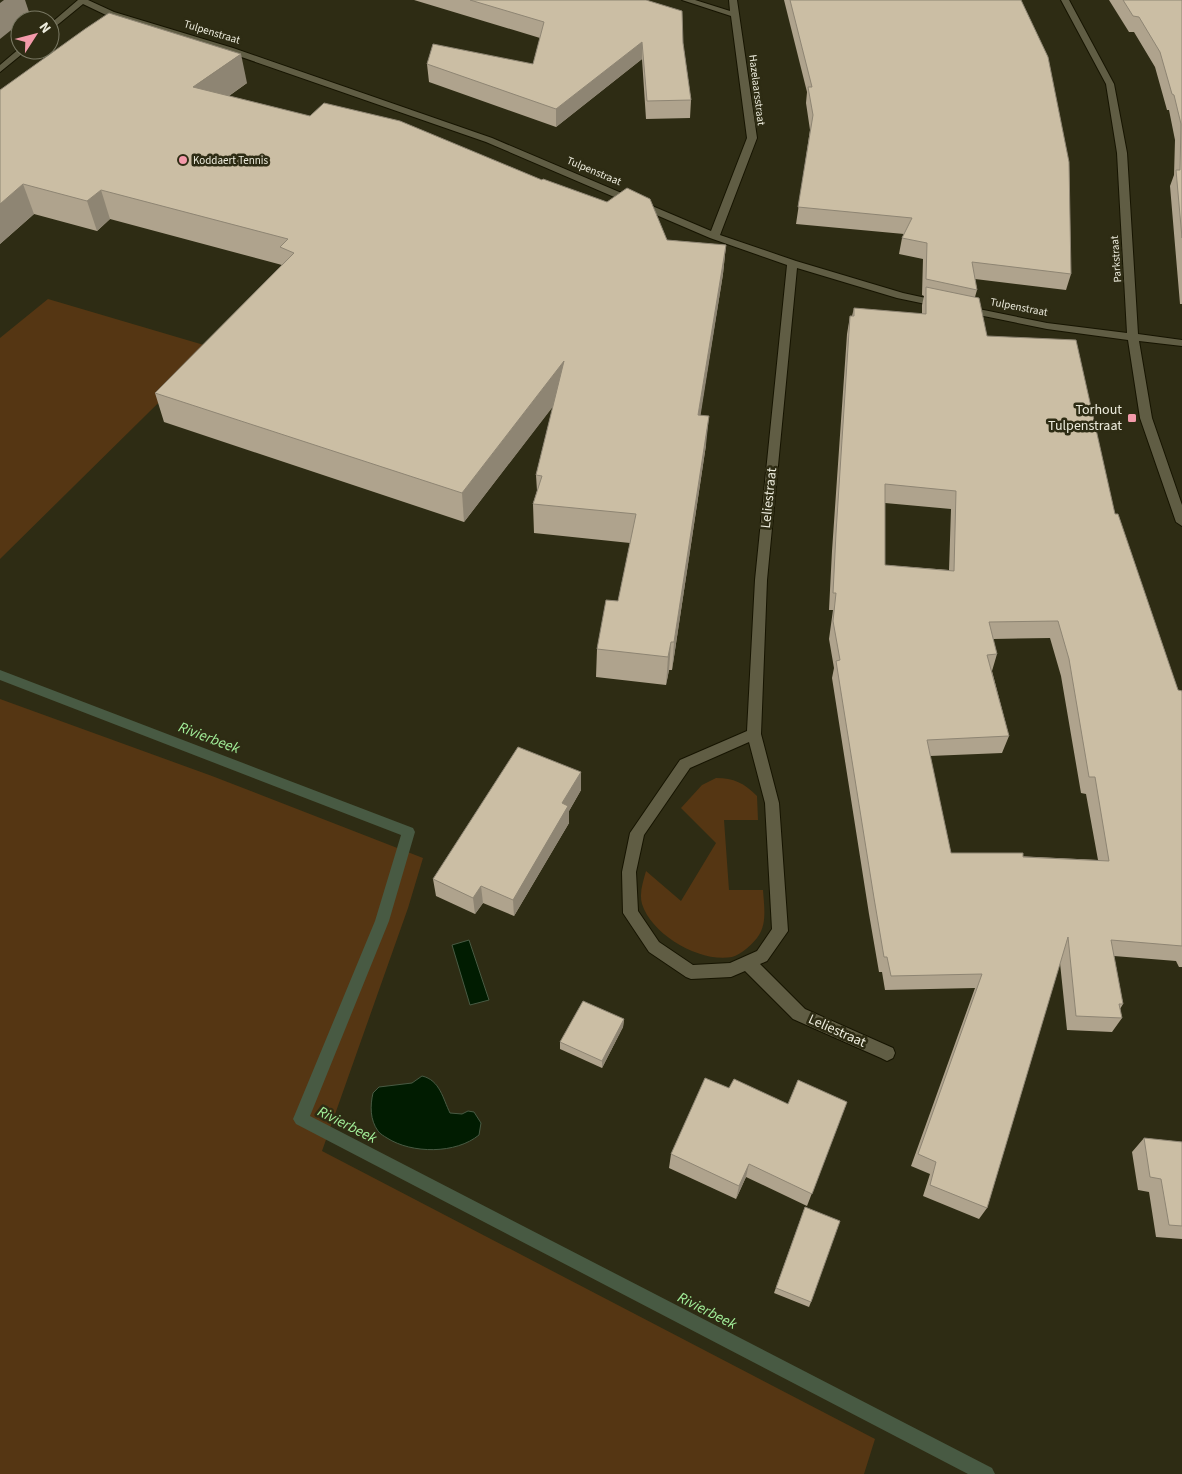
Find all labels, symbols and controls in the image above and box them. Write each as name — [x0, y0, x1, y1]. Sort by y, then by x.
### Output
north arrow — [10, 10, 60, 60]
street label: Tulpenstraat — [182, 16, 242, 48]
text: N — [34, 18, 56, 38]
street label: Hazelaarsstraat — [745, 54, 769, 127]
place label: Koddaert Tennis — [193, 153, 269, 168]
street label: Tulpenstraat — [564, 153, 624, 189]
marker: Koddaert Tennis — [177, 154, 189, 166]
street label: Parkstraat — [1107, 235, 1125, 283]
street label: Tulpenstraat — [989, 294, 1049, 320]
place label: Torhout Tulpenstraat — [1048, 400, 1122, 436]
marker: Torhout Tulpenstraat — [1126, 412, 1138, 424]
street label: Leliestraat — [756, 466, 782, 529]
water label: Rivierbeek — [175, 717, 243, 760]
street label: Leliestraat — [805, 1009, 869, 1053]
water label: Rivierbeek — [314, 1101, 381, 1149]
water label: Rivierbeek — [674, 1287, 741, 1335]

